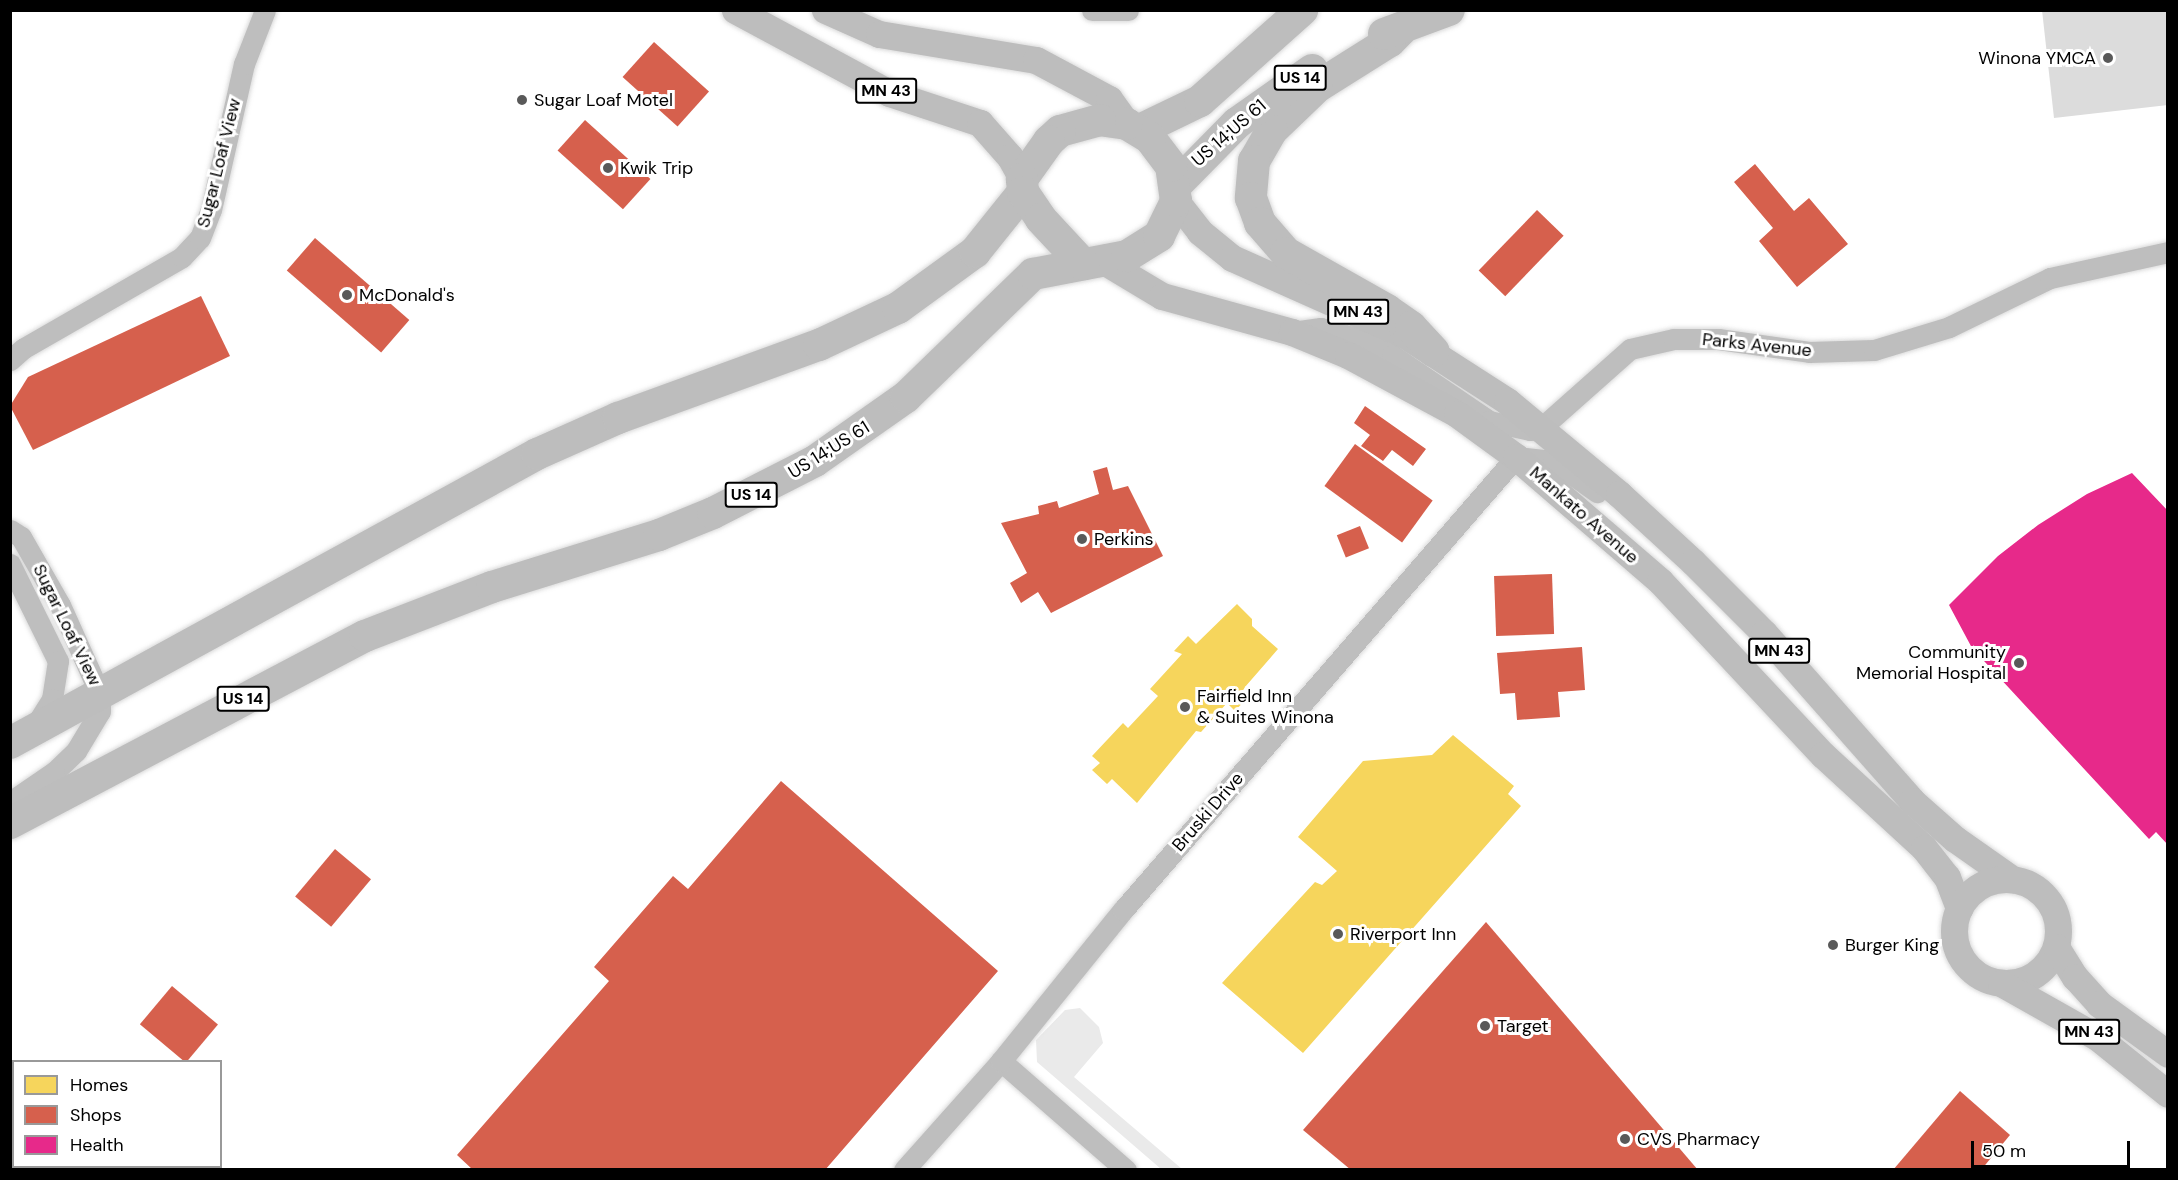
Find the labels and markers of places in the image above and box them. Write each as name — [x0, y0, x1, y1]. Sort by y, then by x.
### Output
place label: Winona YMCA — [1978, 47, 2096, 69]
marker: Winona YMCA — [2101, 51, 2115, 65]
place label: Sugar Loaf Motel — [534, 89, 673, 111]
marker: Sugar Loaf Motel — [515, 93, 529, 107]
place label: Kwik Trip — [620, 157, 693, 179]
marker: Kwik Trip — [601, 161, 615, 175]
place label: McDonald's — [359, 284, 455, 306]
marker: McDonald's — [340, 288, 354, 302]
place label: Perkins — [1094, 528, 1154, 550]
marker: Perkins — [1075, 532, 1089, 546]
place label: Community Memorial Hospital — [1856, 642, 2006, 684]
marker: Community Memorial Hospital — [2010, 654, 2028, 672]
place label: Fairfield Inn & Suites Winona — [1197, 686, 1334, 728]
marker: Fairfield Inn & Suites Winona — [1178, 700, 1192, 714]
place label: Riverport Inn — [1350, 923, 1456, 945]
marker: Riverport Inn — [1331, 927, 1345, 941]
place label: Burger King — [1845, 934, 1939, 956]
marker: Burger King — [1826, 938, 1840, 952]
place label: Target — [1497, 1015, 1549, 1037]
marker: Target — [1478, 1019, 1492, 1033]
place label: CVS Pharmacy — [1637, 1128, 1760, 1150]
marker: CVS Pharmacy — [1618, 1132, 1632, 1146]

